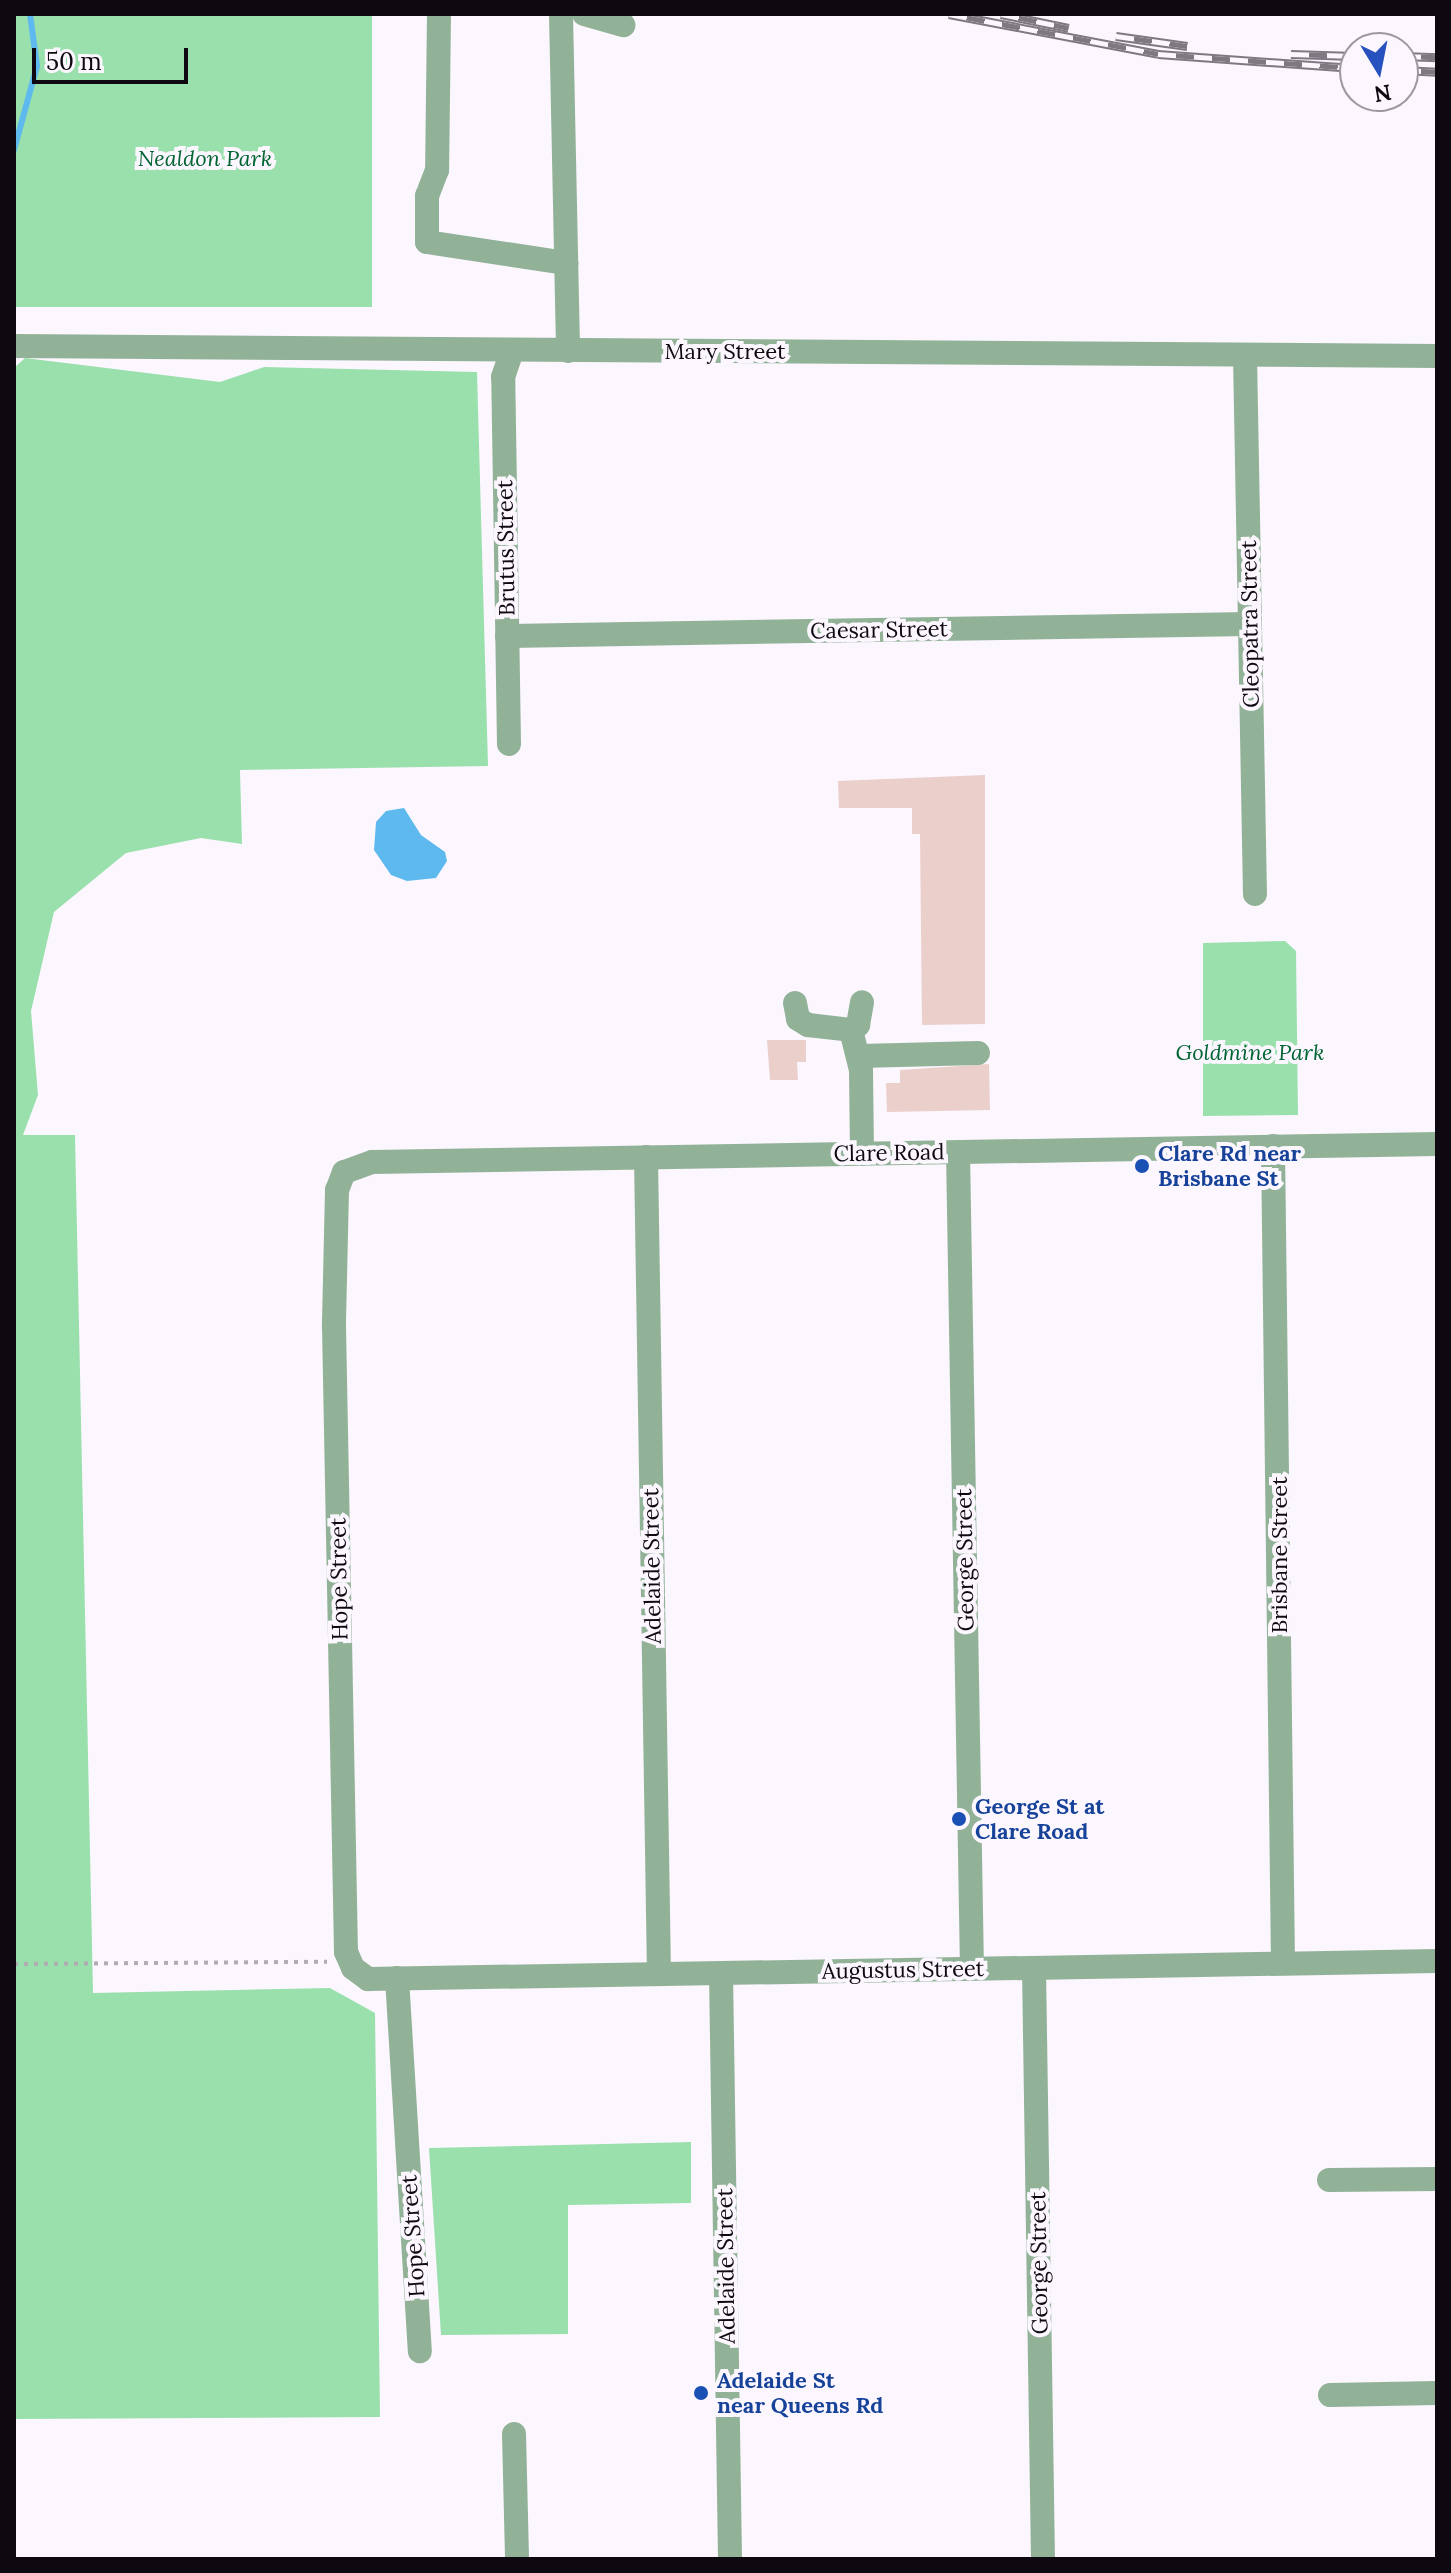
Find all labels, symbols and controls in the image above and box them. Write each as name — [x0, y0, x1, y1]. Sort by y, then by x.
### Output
scale bar — [36, 32, 192, 82]
north arrow — [1339, 32, 1419, 112]
text: 50 m — [46, 46, 102, 77]
text: N — [1372, 78, 1394, 109]
park label: Nealdon Park — [138, 146, 272, 172]
street label: Mary Street — [664, 339, 786, 365]
street label: Brutus Street — [492, 480, 520, 616]
street label: Cleopatra Street — [1235, 540, 1265, 708]
street label: Caesar Street — [810, 616, 948, 644]
park label: Goldmine Park — [1176, 1040, 1324, 1066]
street label: Clare Road — [833, 1139, 945, 1167]
place label: Clare Rd near Brisbane St — [1158, 1140, 1301, 1192]
marker: Clare Rd near Brisbane St — [1133, 1157, 1151, 1175]
street label: Brisbane Street — [1267, 1477, 1293, 1633]
street label: Adelaide Street — [637, 1488, 667, 1644]
street label: George Street — [951, 1488, 979, 1632]
street label: Hope Street — [325, 1517, 353, 1641]
place label: George St at Clare Road — [975, 1793, 1104, 1844]
marker: George St at Clare Road — [950, 1810, 968, 1828]
street label: Augustus Street — [822, 1955, 984, 1985]
street label: Hope Street — [396, 2174, 430, 2298]
street label: Adelaide Street — [711, 2188, 741, 2344]
street label: George Street — [1025, 2191, 1053, 2335]
place label: Adelaide St near Queens Rd — [717, 2367, 883, 2418]
marker: Adelaide St near Queens Rd — [692, 2384, 710, 2402]

